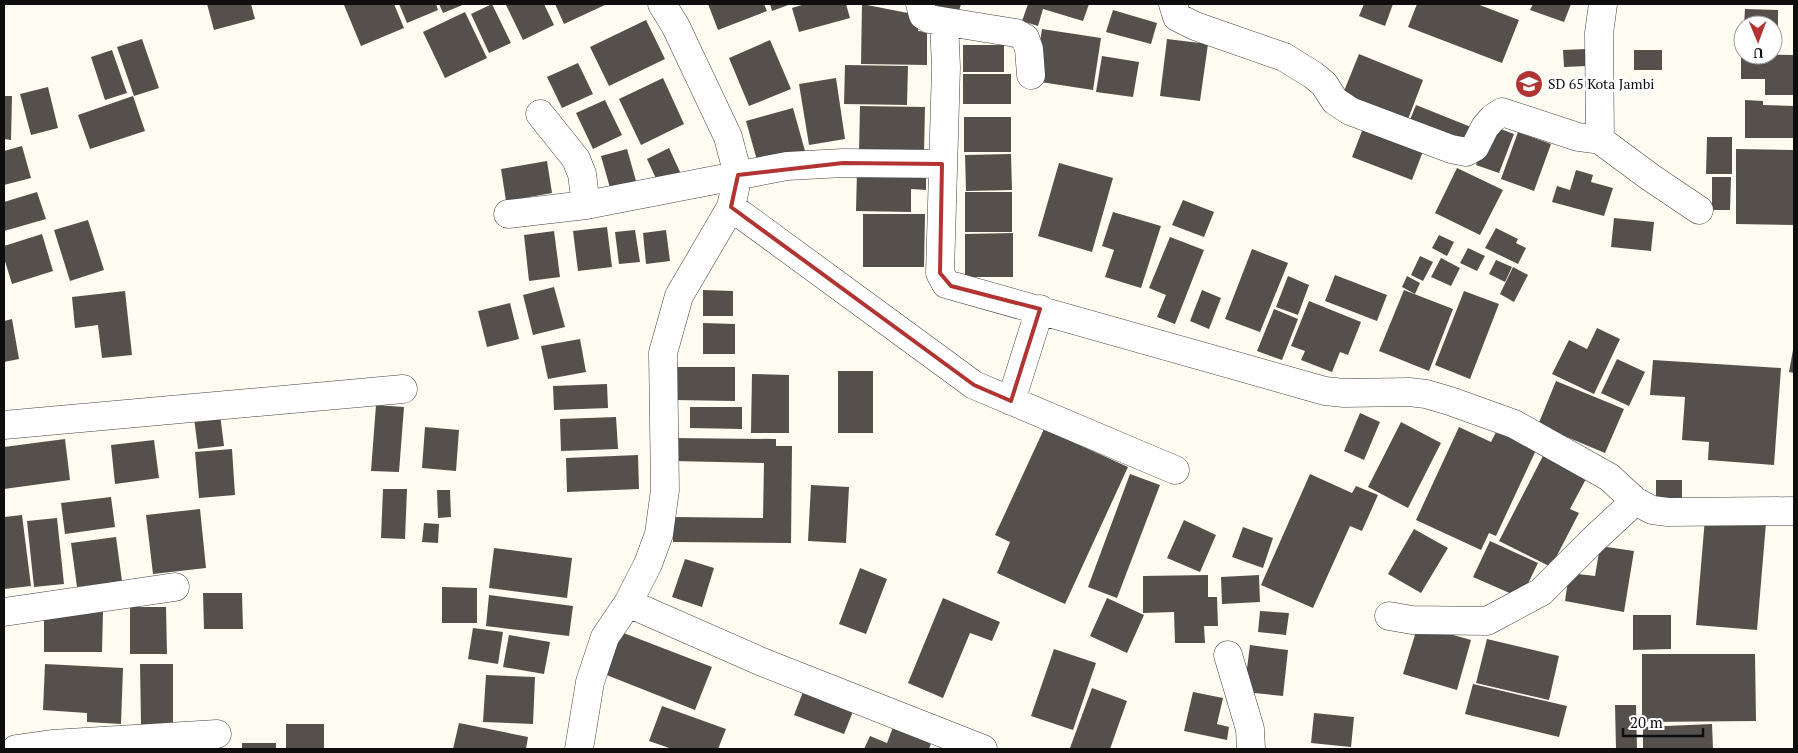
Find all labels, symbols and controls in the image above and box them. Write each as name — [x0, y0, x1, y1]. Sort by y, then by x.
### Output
north arrow — [1733, 15, 1783, 65]
text: U — [1753, 44, 1763, 63]
school or university icon: SD 65 Kota Jambi — [1514, 69, 1544, 99]
place label: SD 65 Kota Jambi — [1548, 74, 1655, 93]
scale bar — [1623, 706, 1703, 738]
text: 20 m — [1630, 712, 1663, 732]

